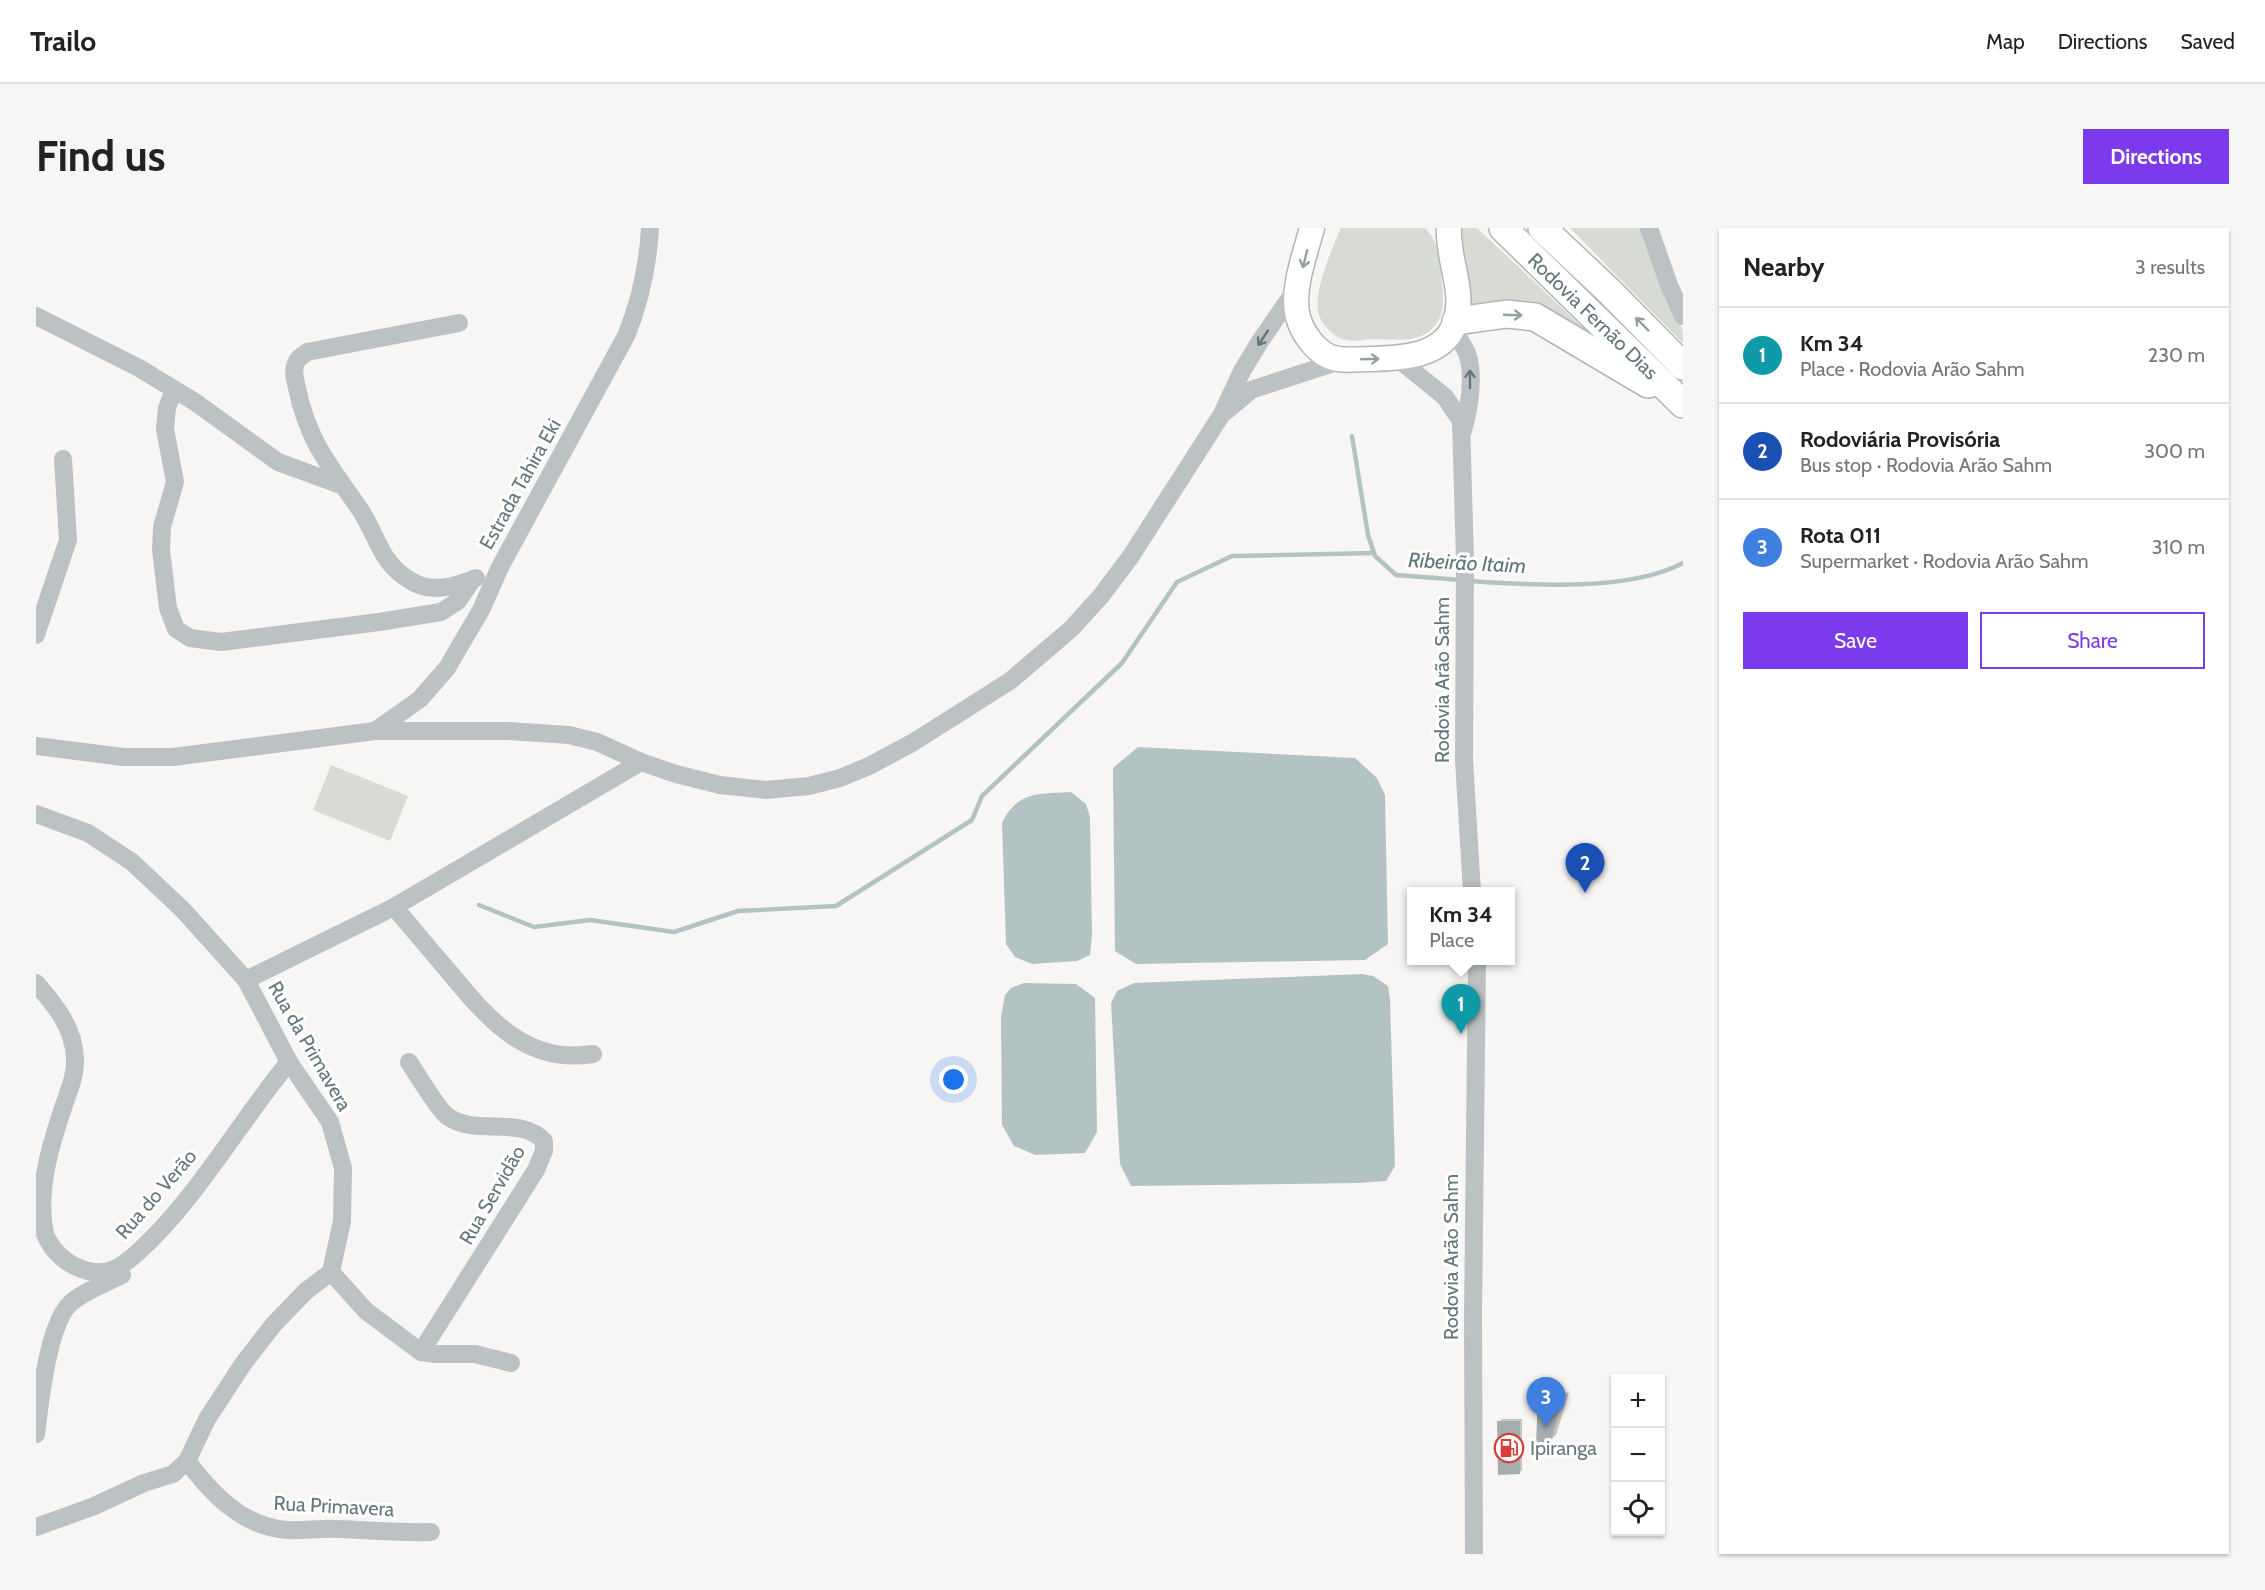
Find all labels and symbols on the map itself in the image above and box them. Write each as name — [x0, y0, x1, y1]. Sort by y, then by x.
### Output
street label: Rodovia Fernão Dias — [1523, 248, 1663, 384]
one-way arrow — [1298, 249, 1310, 268]
one-way arrow — [1503, 309, 1523, 320]
one-way arrow — [1634, 317, 1649, 332]
one-way arrow — [1257, 329, 1269, 345]
one-way arrow — [1360, 353, 1380, 364]
one-way arrow — [1464, 369, 1476, 389]
street label: Estrada Tahira Eki — [474, 414, 566, 554]
water label: Ribeirão Itaim — [1407, 547, 1527, 578]
street label: Rodovia Arão Sahm — [1430, 597, 1454, 763]
pin: 2 — [1566, 844, 1604, 893]
street label: Rua da Primavera — [263, 977, 357, 1116]
pin: 1 — [1442, 984, 1480, 1034]
your location — [939, 1065, 968, 1094]
street label: Rua Servidão — [454, 1141, 530, 1249]
street label: Rua do Verão — [111, 1144, 201, 1244]
street label: Rodovia Arão Sahm — [1439, 1174, 1463, 1340]
pin: 3 — [1526, 1378, 1566, 1427]
fuel station icon: Ipiranga — [1493, 1432, 1525, 1464]
place label: Ipiranga — [1530, 1436, 1597, 1460]
street label: Rua Primavera — [273, 1491, 395, 1521]

